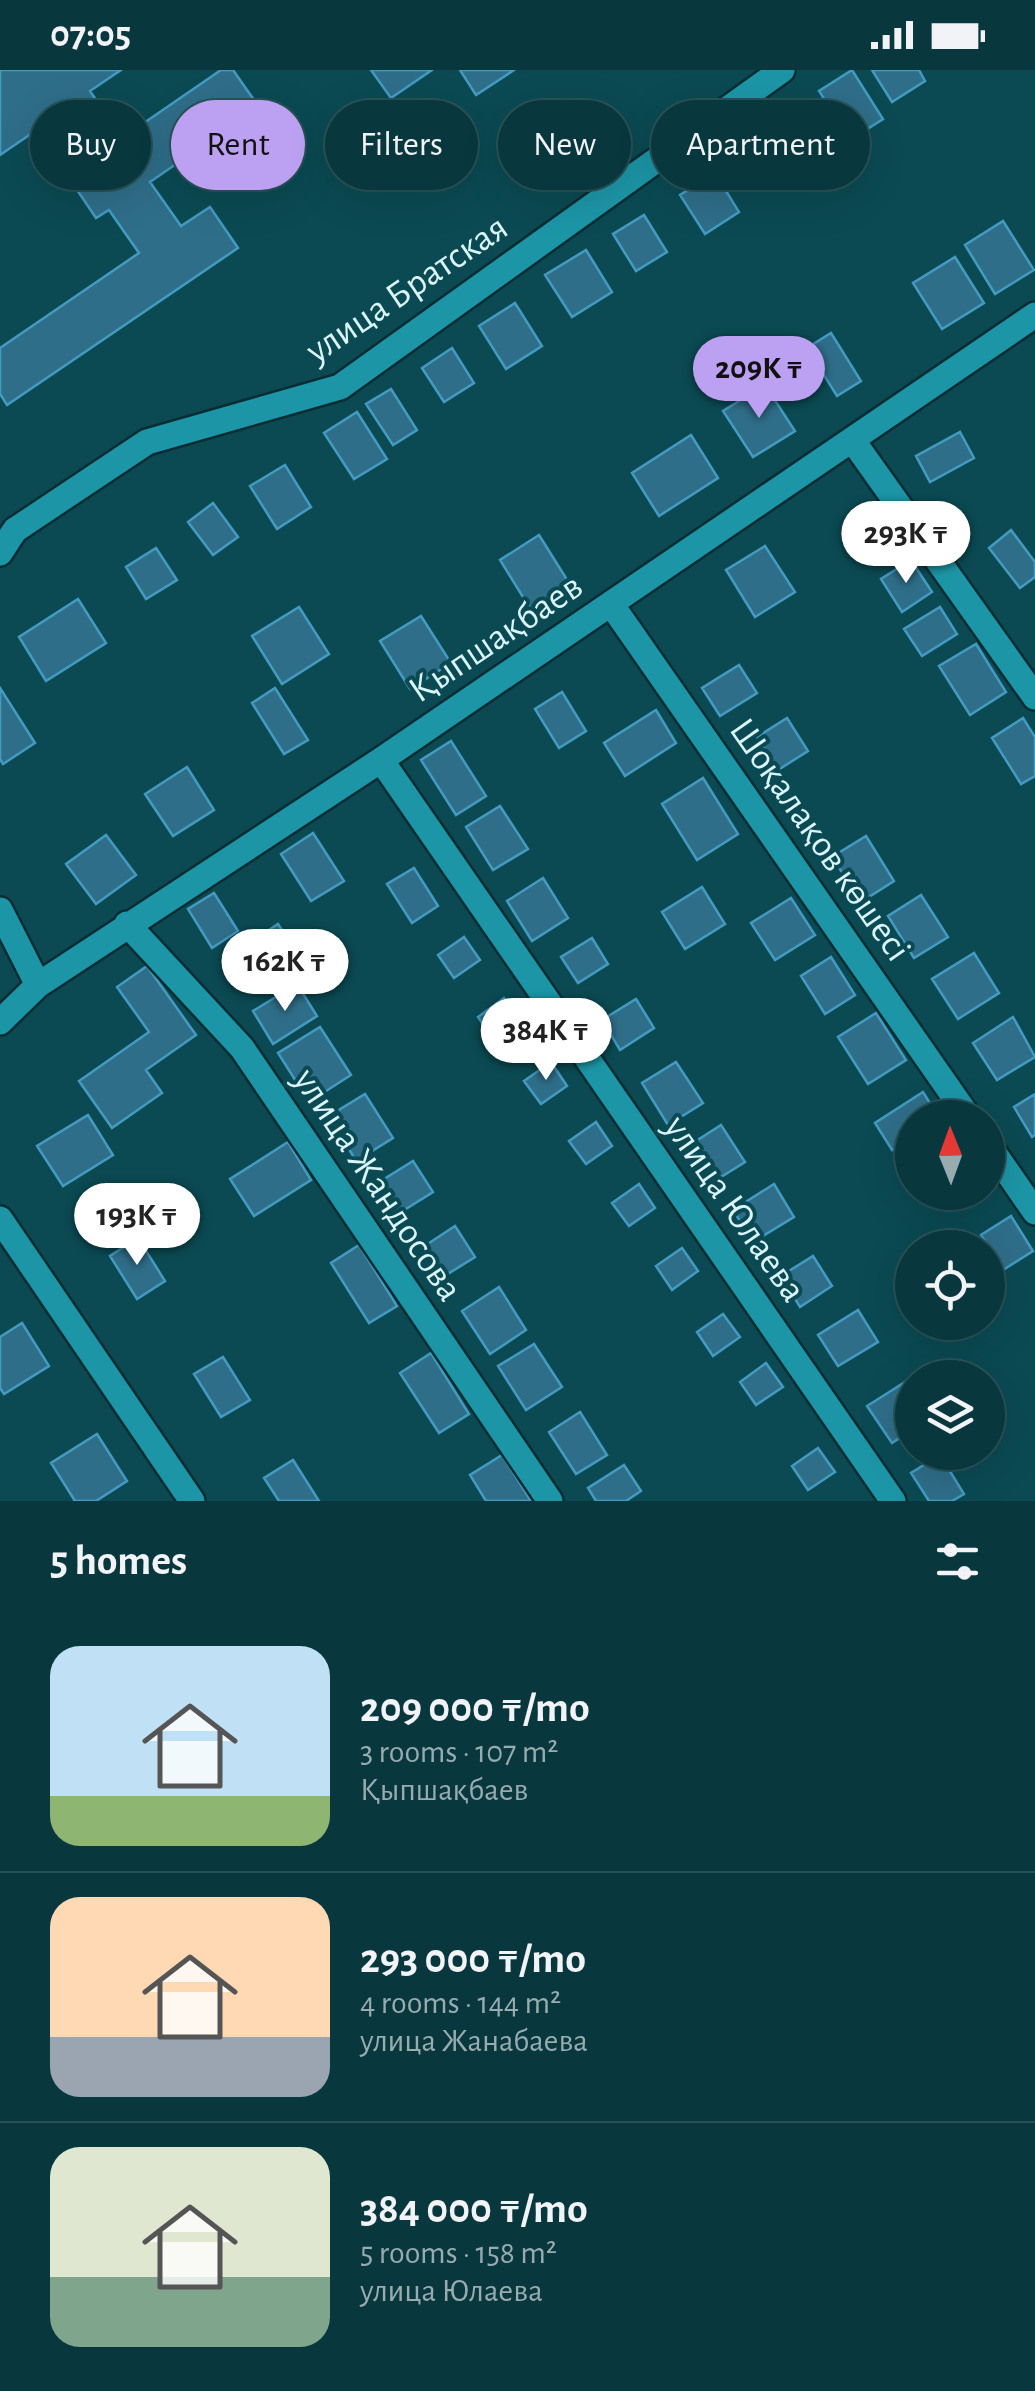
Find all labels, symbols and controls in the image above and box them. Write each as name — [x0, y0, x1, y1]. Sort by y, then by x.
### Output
text: 07:05 — [50, 16, 131, 54]
chip: Buy — [30, 100, 151, 190]
chip: Rent — [171, 100, 305, 190]
chip: Filters — [325, 100, 478, 190]
chip: New — [498, 100, 631, 190]
chip: Apartment — [651, 100, 870, 190]
street label: улица Братская — [299, 208, 515, 371]
pin: 209K ₸ — [678, 336, 840, 421]
text: 209K ₸ — [715, 352, 803, 384]
pin: 293K ₸ — [825, 501, 987, 586]
text: 293K ₸ — [863, 517, 949, 549]
street label: Қыпшақбаев — [403, 567, 590, 710]
street label: Шоқалақов көшесі — [722, 712, 917, 968]
pin: 162K ₸ — [204, 929, 366, 1014]
text: 162K ₸ — [244, 945, 326, 977]
pin: 384K ₸ — [465, 998, 627, 1083]
text: 384K ₸ — [503, 1014, 589, 1046]
street label: улица Жандосова — [285, 1061, 469, 1308]
north arrow — [895, 1100, 1005, 1210]
map controls — [895, 1100, 1005, 1470]
street label: улица Юлаева — [656, 1109, 812, 1309]
pin: 193K ₸ — [56, 1183, 218, 1268]
text: 193K ₸ — [96, 1199, 178, 1231]
button: locate — [895, 1230, 1005, 1340]
button: layers — [895, 1360, 1005, 1470]
icon: filters — [930, 1534, 985, 1589]
text: 5 homes — [50, 1540, 187, 1582]
icon: home — [130, 1686, 250, 1806]
text: 209 000 ₸/mo — [360, 1687, 590, 1729]
text: 3 rooms · 107 m² — [360, 1736, 559, 1768]
text: Қыпшақбаев — [360, 1774, 528, 1806]
icon: home — [130, 1937, 250, 2057]
text: 293 000 ₸/mo — [360, 1938, 586, 1980]
text: 4 rooms · 144 m² — [360, 1987, 561, 2019]
text: улица Жанабаева — [360, 2025, 588, 2057]
icon: home — [130, 2187, 250, 2307]
text: 384 000 ₸/mo — [360, 2188, 588, 2230]
text: 5 rooms · 158 m² — [360, 2237, 557, 2269]
text: улица Юлаева — [360, 2275, 543, 2307]

